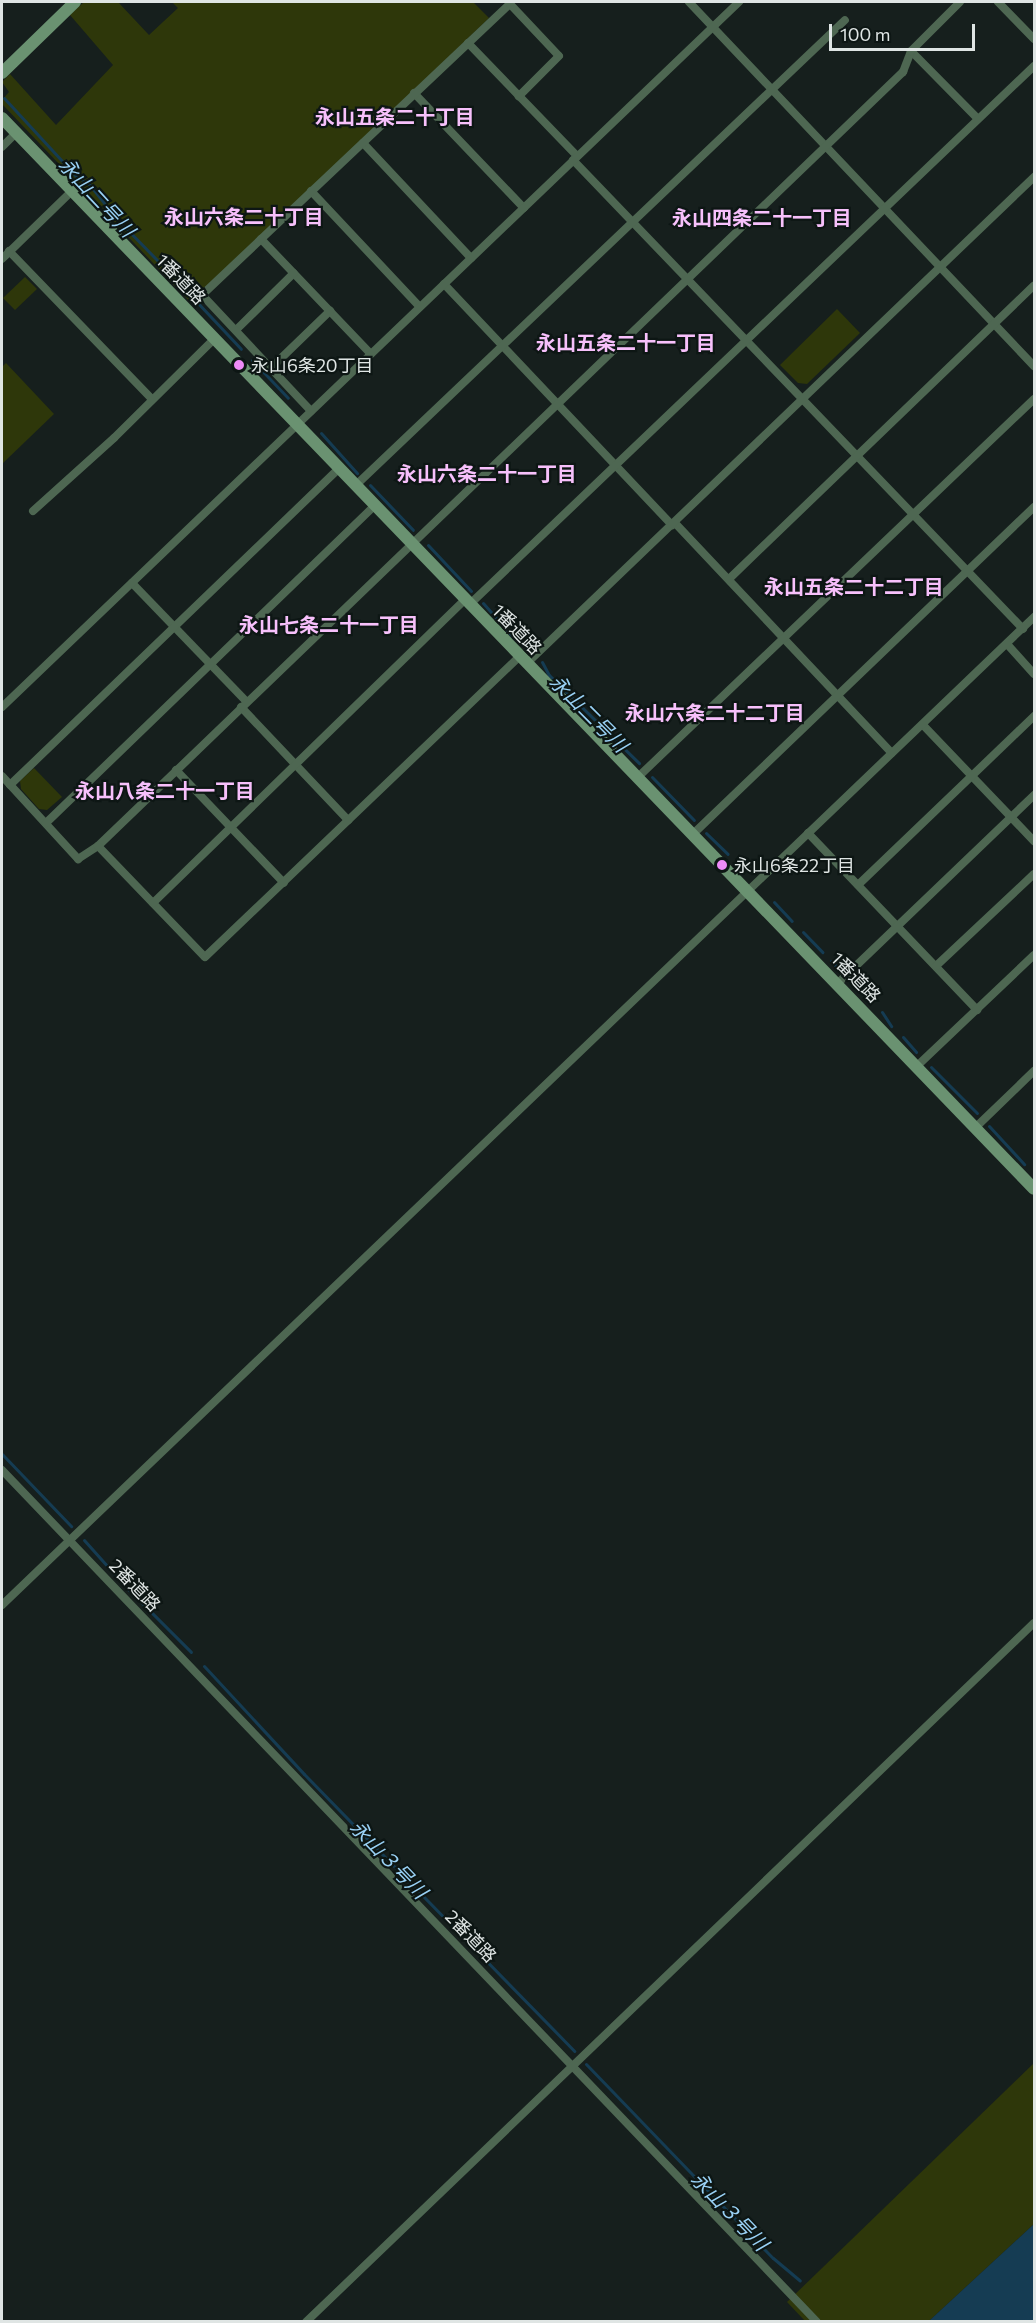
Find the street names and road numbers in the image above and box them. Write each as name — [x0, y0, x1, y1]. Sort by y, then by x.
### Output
street label: 1番道路 — [152, 249, 210, 309]
street label: 1番道路 — [488, 599, 546, 659]
street label: 1番道路 — [827, 947, 885, 1007]
street label: 2番道路 — [105, 1554, 165, 1616]
street label: 2番道路 — [441, 1905, 501, 1967]

